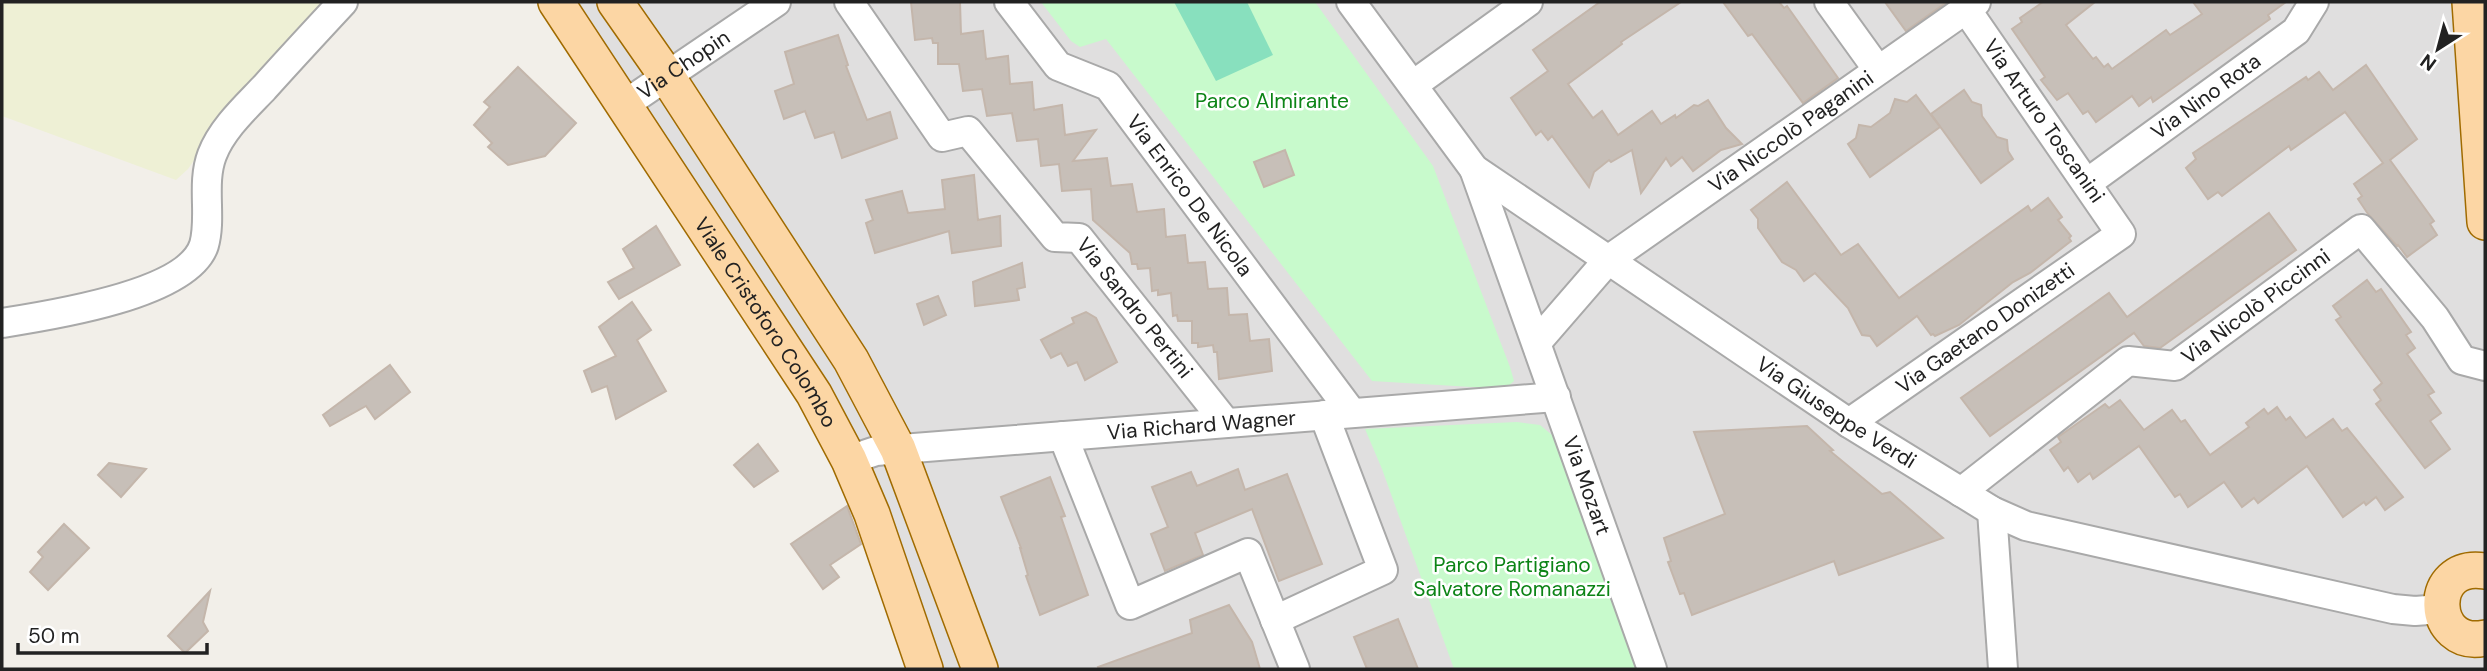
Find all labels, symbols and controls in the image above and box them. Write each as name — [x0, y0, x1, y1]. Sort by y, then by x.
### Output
north arrow — [2403, 14, 2473, 84]
street label: Via Chopin — [632, 23, 735, 106]
street label: Via Arturo Toscanini — [1977, 34, 2111, 208]
street label: Via Nino Rota — [2145, 47, 2266, 146]
text: N — [2415, 48, 2441, 77]
street label: Via Niccolò Paganini — [1703, 64, 1879, 199]
park label: Parco Almirante — [1195, 87, 1349, 115]
street label: Via Enrico De Nicola — [1120, 109, 1259, 282]
street label: Viale Cristoforo Colombo — [688, 212, 843, 432]
street label: Via Sandro Pertini — [1070, 232, 1199, 384]
street label: Via Nicolò Piccinni — [2176, 242, 2336, 371]
street label: Via Gaetano Donizetti — [1890, 256, 2080, 400]
street label: Via Giuseppe Verdi — [1751, 350, 1922, 475]
street label: Via Richard Wagner — [1106, 404, 1297, 447]
street label: Via Mozart — [1556, 432, 1617, 539]
park label: Parco Partigiano Salvatore Romanazzi — [1413, 551, 1611, 603]
scale bar — [18, 612, 206, 656]
text: 50 m — [28, 622, 79, 650]

